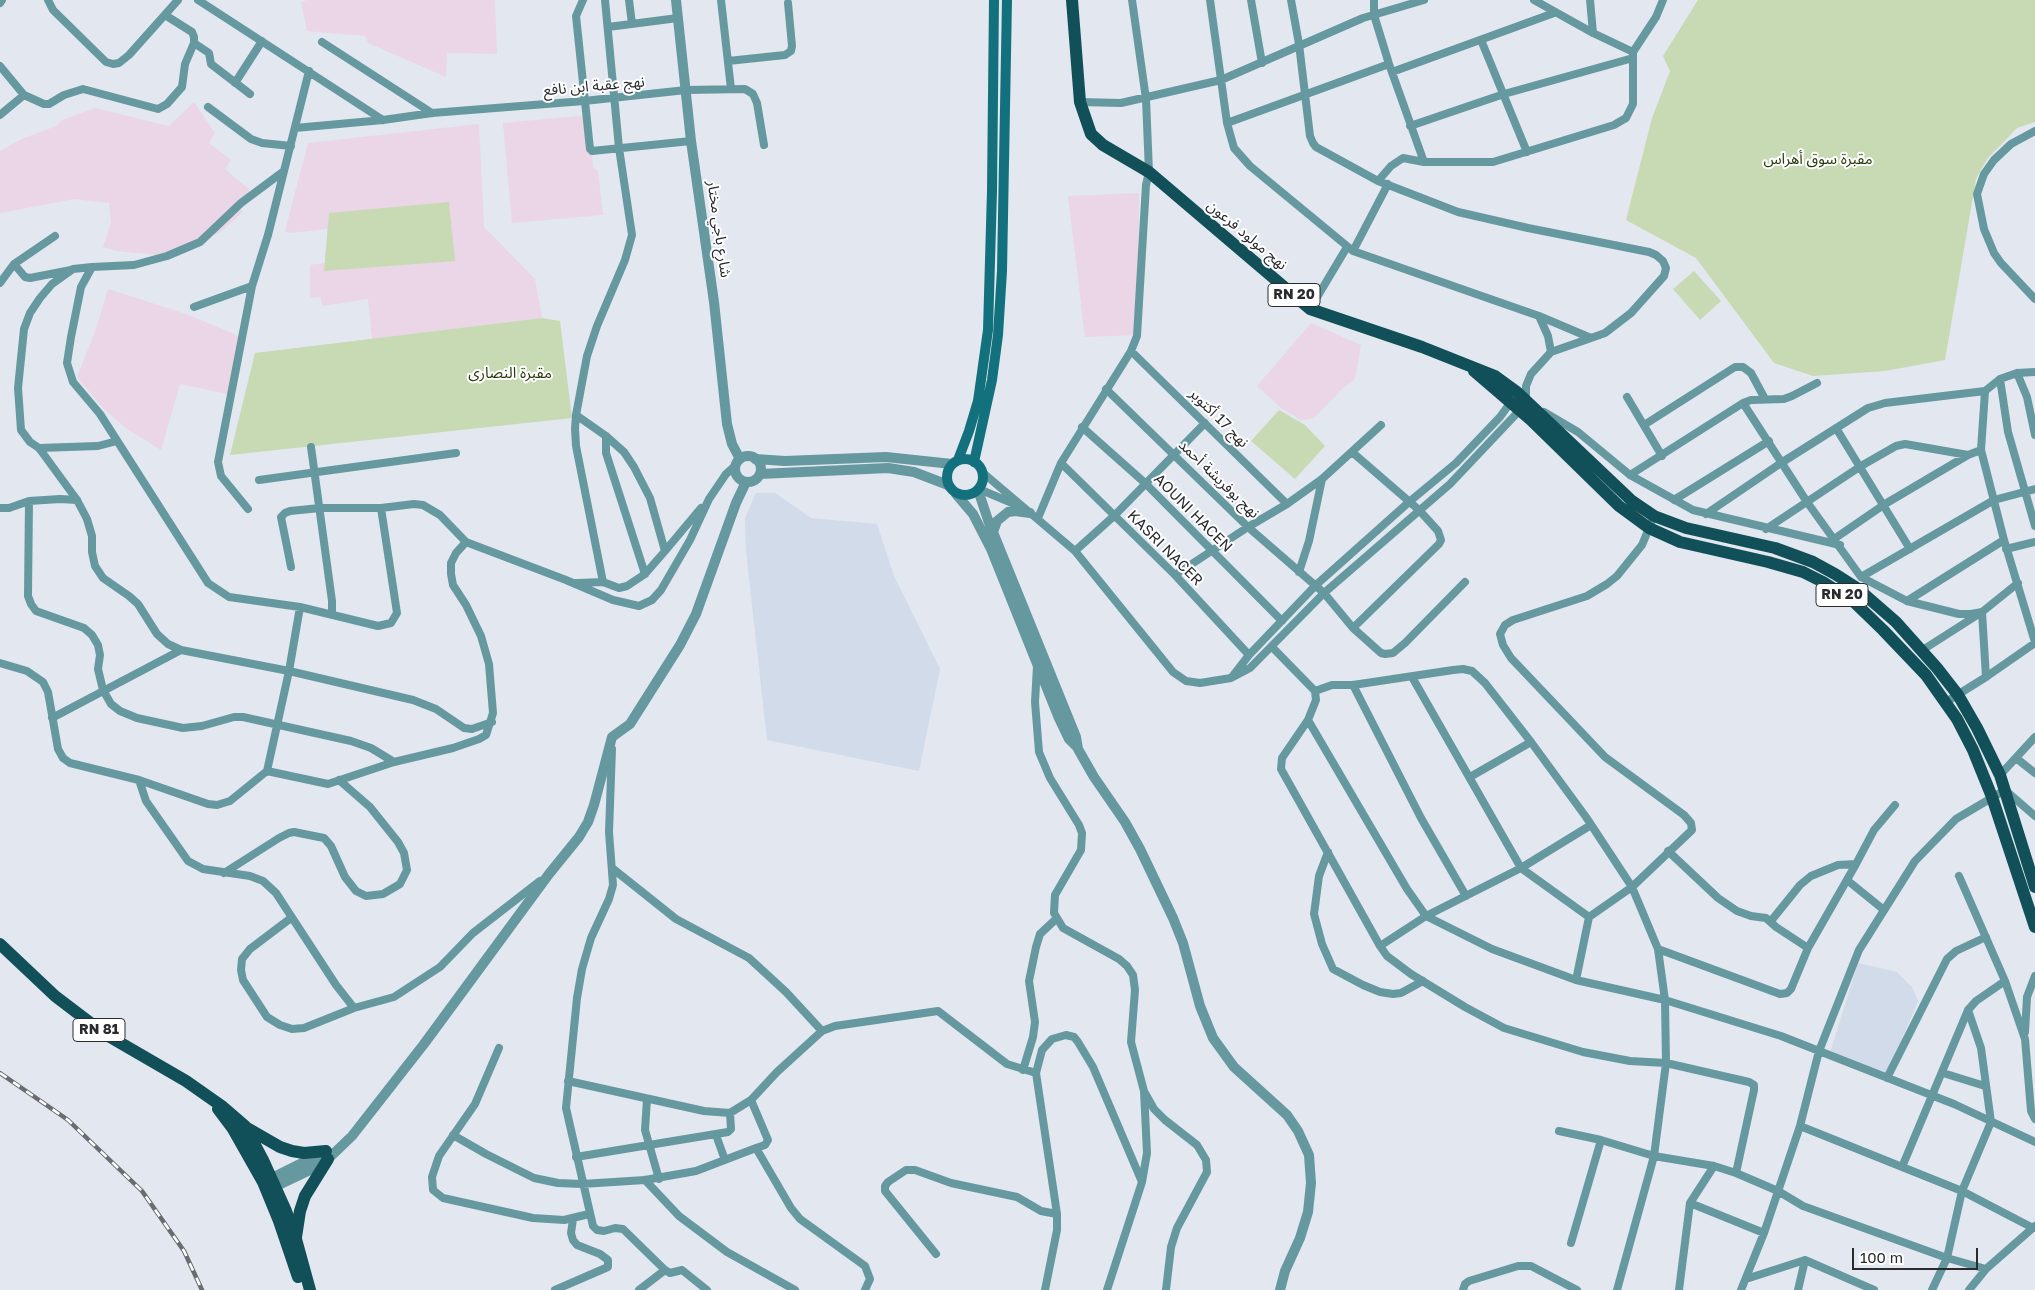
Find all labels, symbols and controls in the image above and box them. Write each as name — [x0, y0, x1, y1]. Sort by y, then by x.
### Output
street label: نهج عقبة ابن نافع — [543, 73, 645, 99]
park label: مقبرة سوق أهراس — [1763, 150, 1873, 168]
street label: شارع باجي مختار — [703, 179, 735, 279]
street label: نهج مولود فرعون — [1203, 196, 1291, 274]
road number: RN 20 — [1268, 284, 1320, 306]
park label: مقبرة النصارى — [468, 364, 552, 382]
street label: نهج 17 أكتوبر — [1186, 385, 1252, 451]
street label: نهج بوفريشة أحمد — [1175, 436, 1263, 522]
street label: AOUNI HACEN — [1150, 470, 1236, 556]
street label: KASRI NACER — [1123, 506, 1207, 590]
road number: RN 20 — [1816, 584, 1868, 606]
road number: RN 81 — [73, 1018, 125, 1042]
scale bar — [1855, 1238, 1981, 1270]
text: 100 m — [1860, 1248, 1903, 1266]

